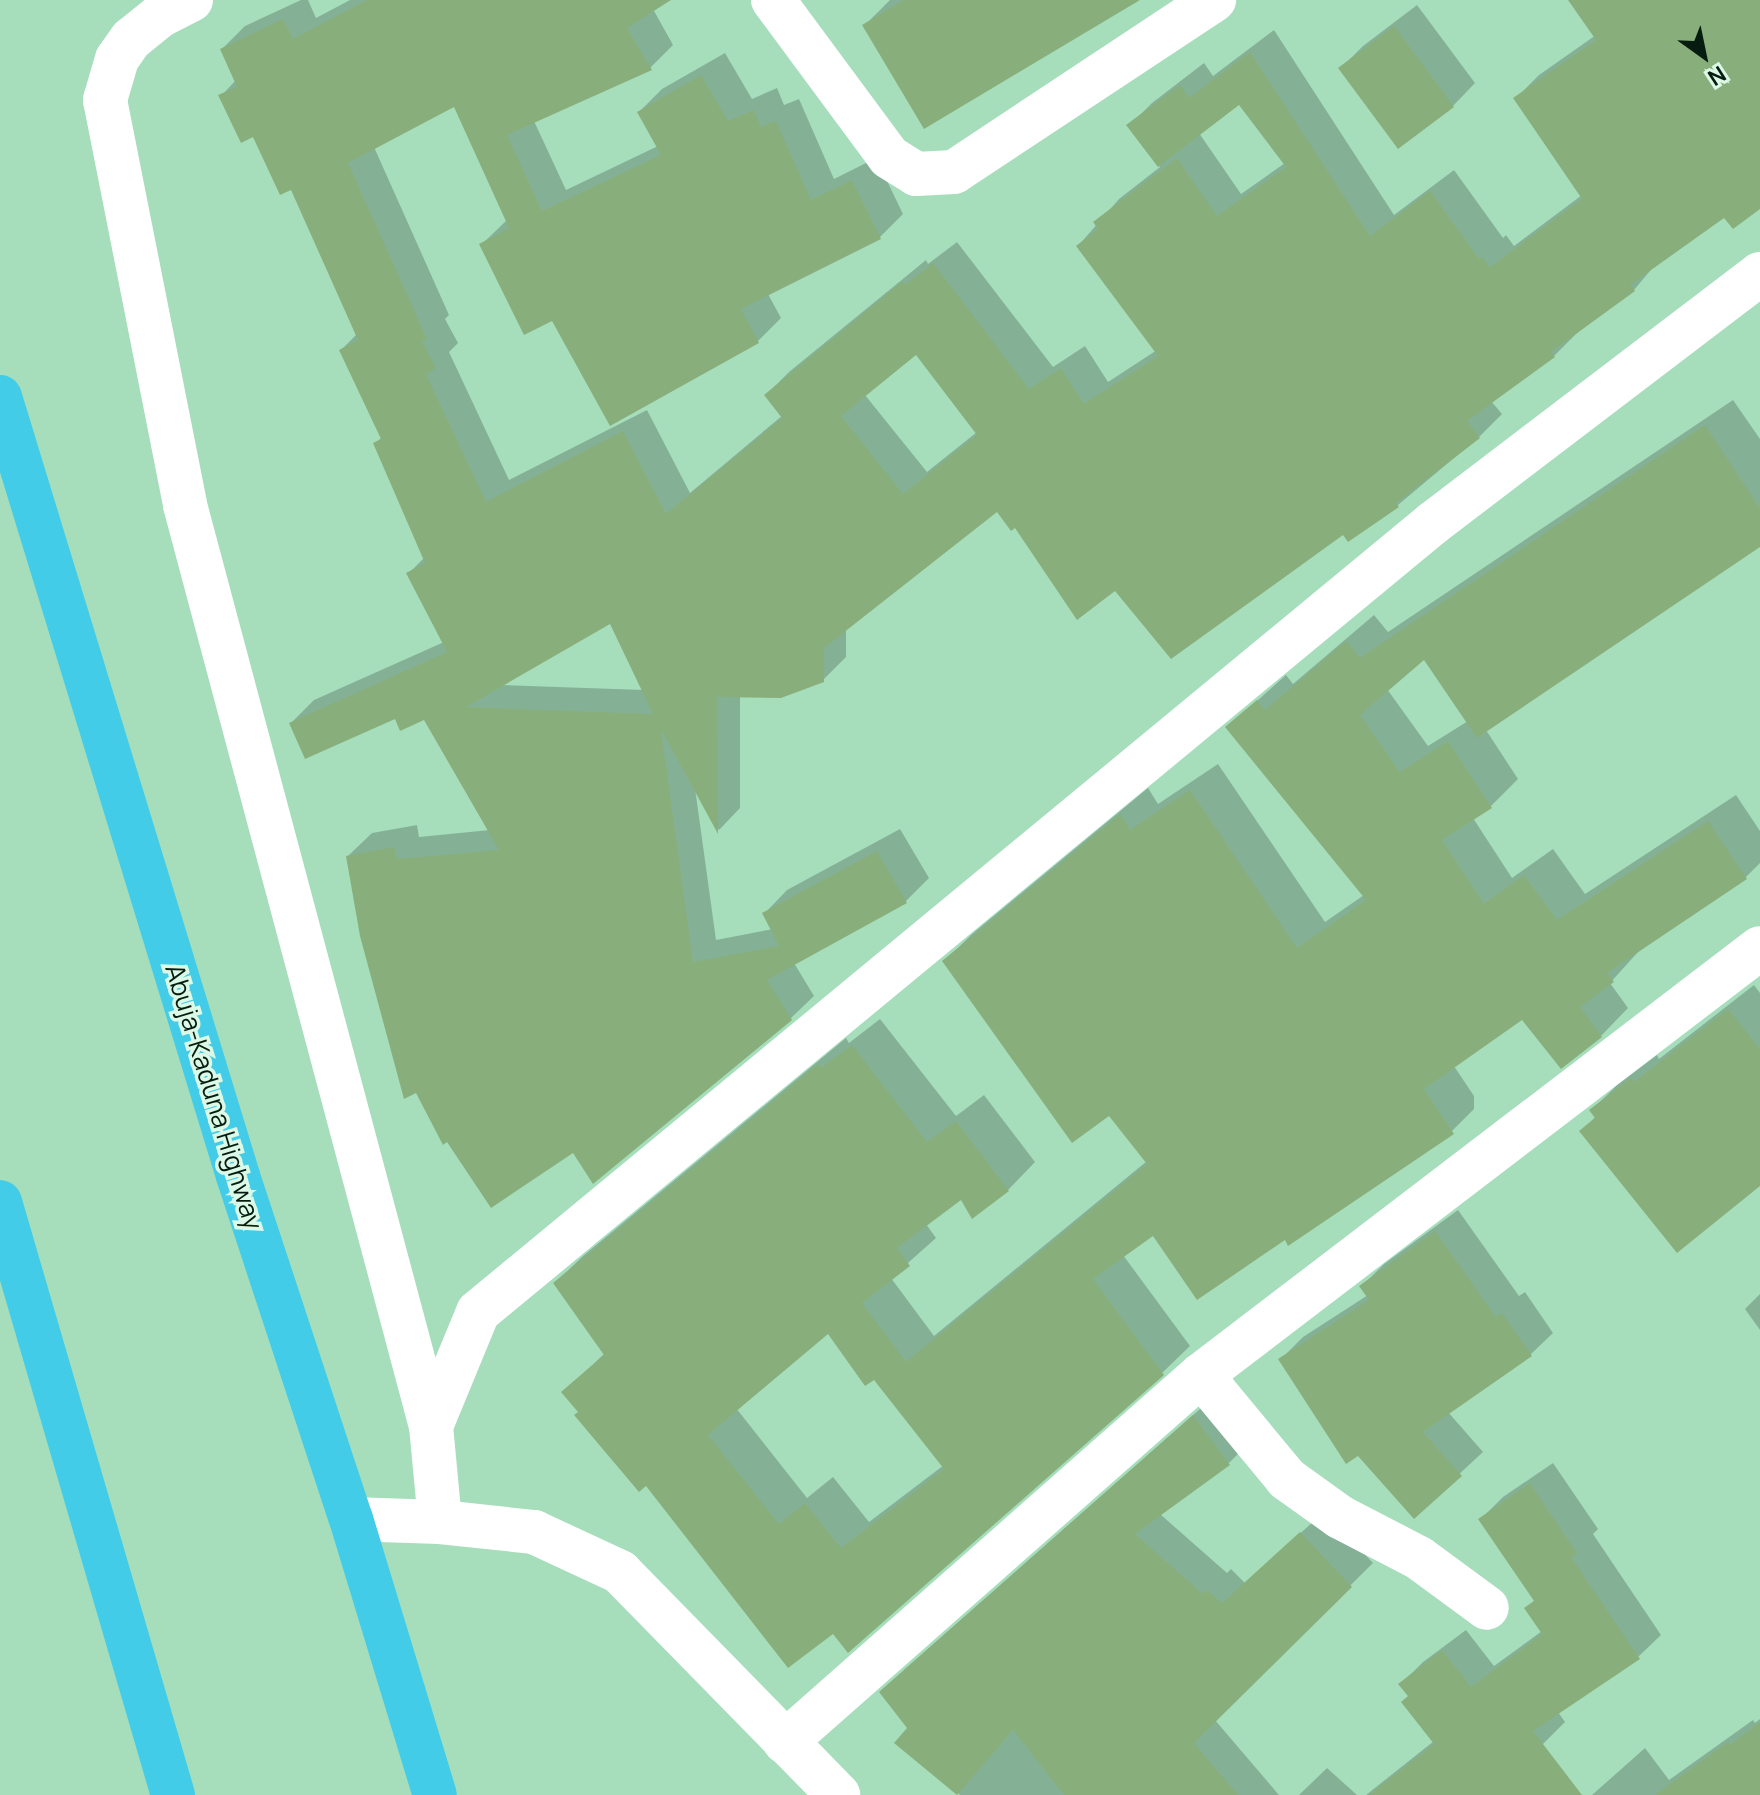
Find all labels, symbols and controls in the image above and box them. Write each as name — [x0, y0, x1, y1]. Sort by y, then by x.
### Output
north arrow — [1664, 16, 1744, 96]
text: N — [1702, 59, 1732, 93]
street label: Abuja-Kaduna Highway — [159, 960, 269, 1234]

